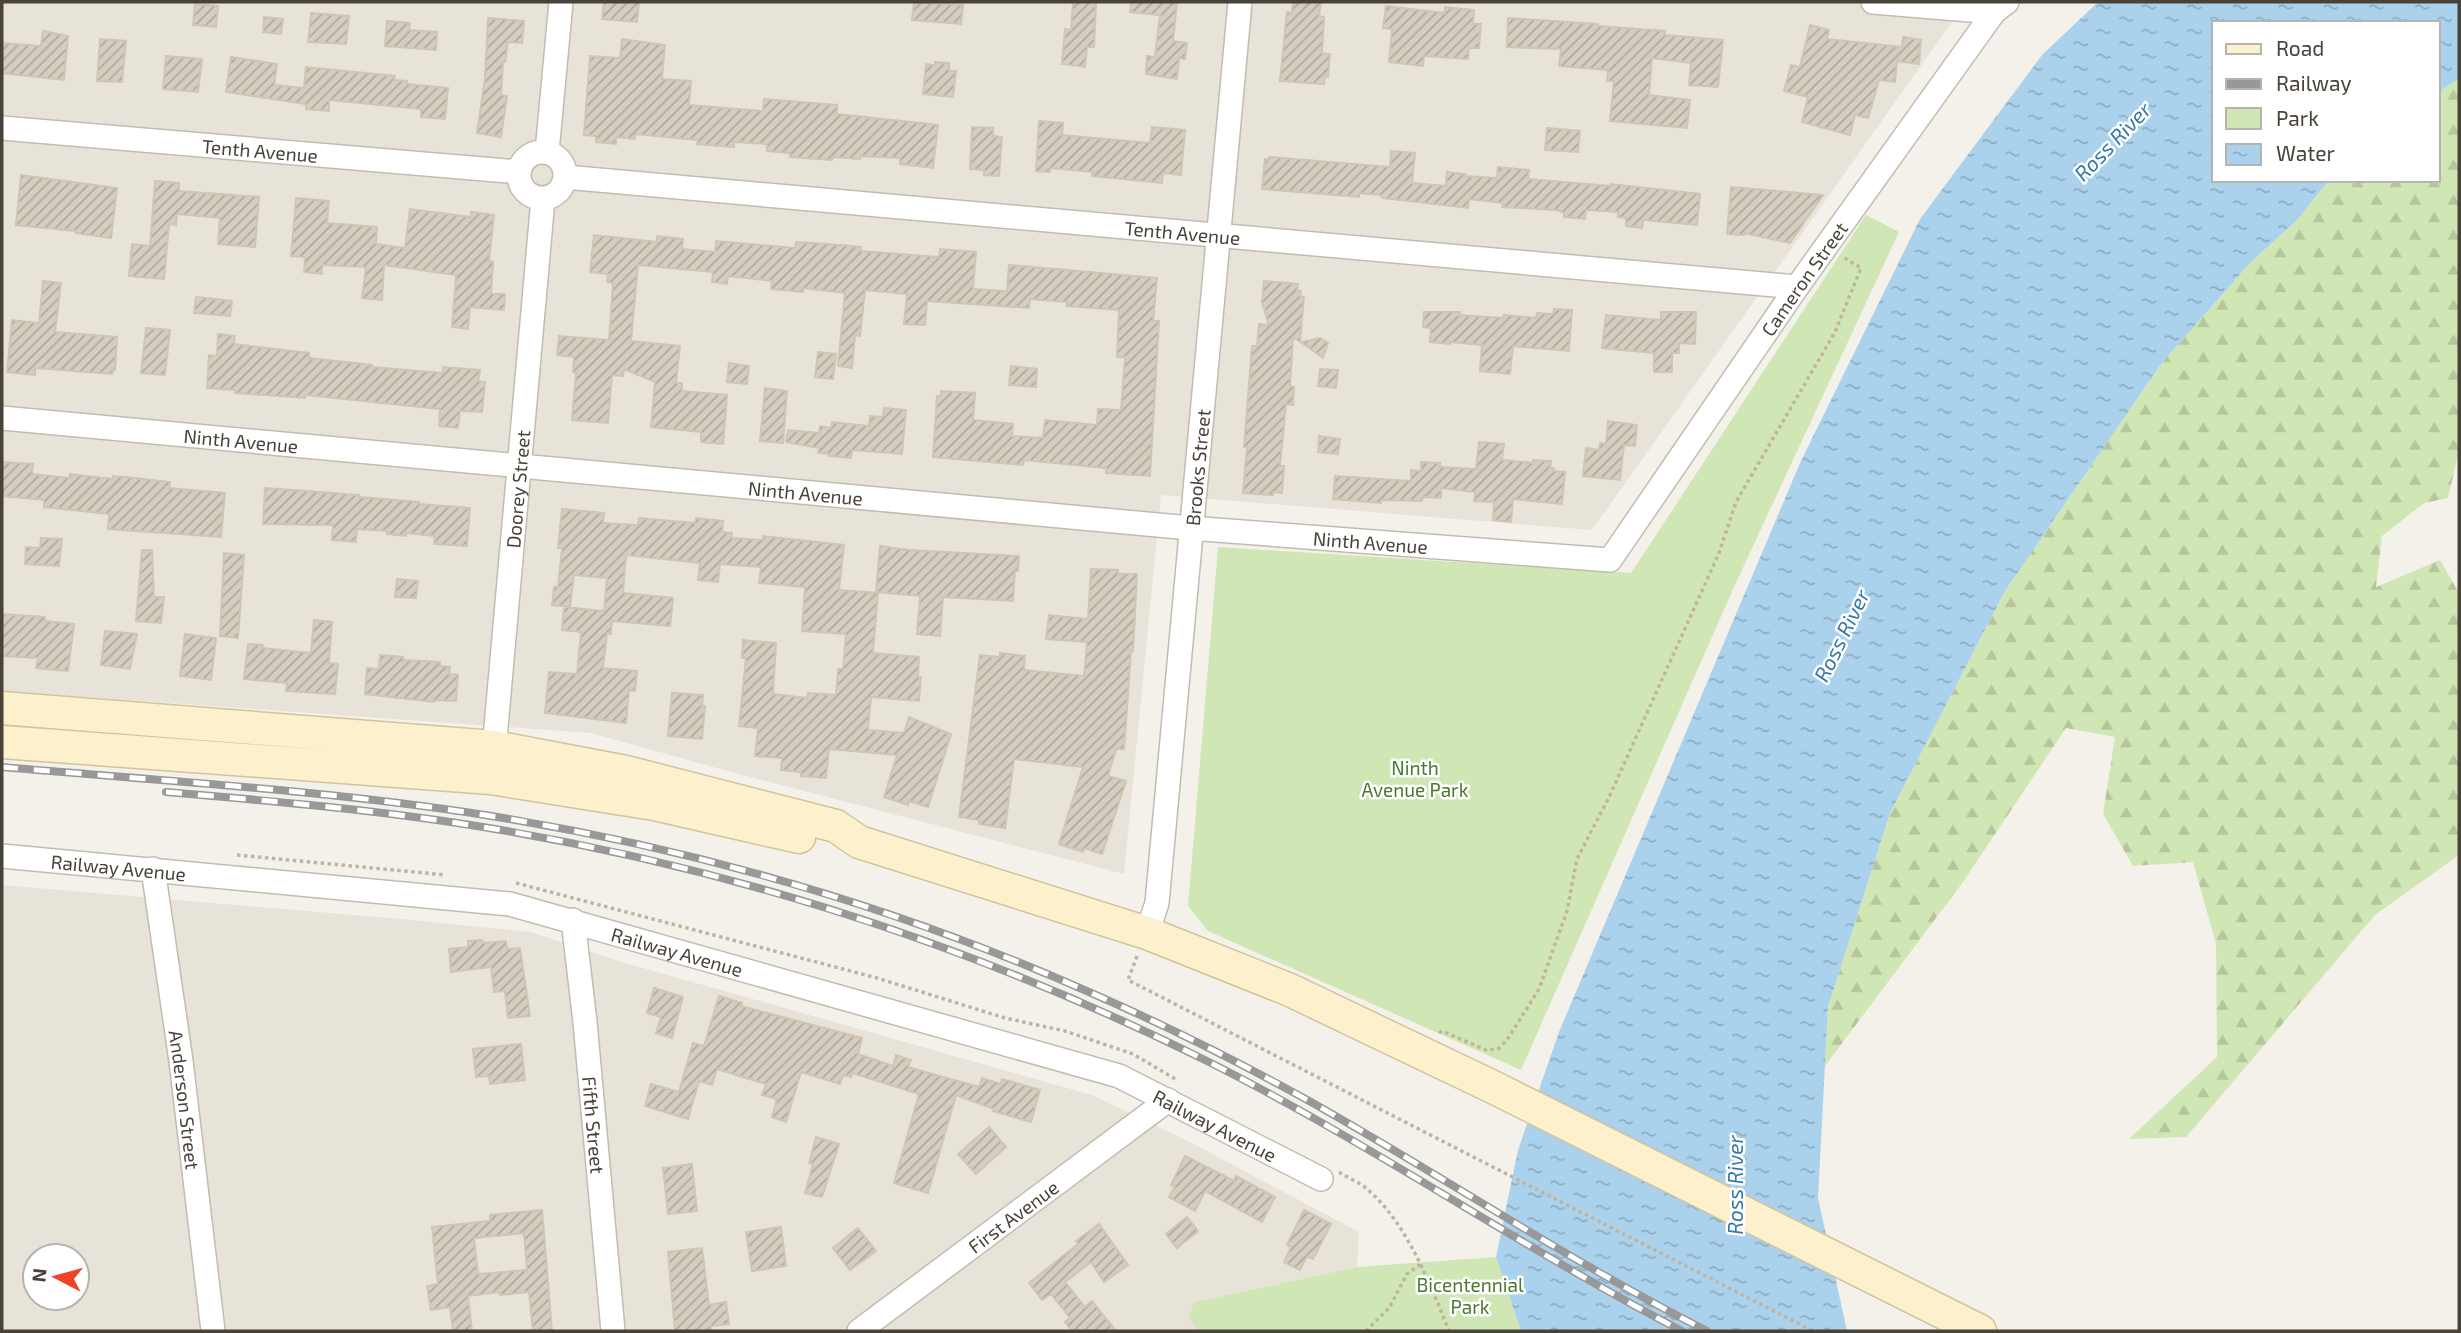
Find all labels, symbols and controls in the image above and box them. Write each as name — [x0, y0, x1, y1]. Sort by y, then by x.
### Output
legend — [2212, 21, 2440, 182]
text: Road — [2276, 35, 2324, 60]
text: Railway — [2276, 70, 2352, 95]
water label: Ross River — [2068, 96, 2156, 185]
text: Park — [2276, 105, 2319, 130]
street label: Tenth Avenue — [201, 134, 319, 166]
text: Water — [2276, 140, 2335, 165]
street label: Tenth Avenue — [1124, 216, 1241, 249]
street label: Cameron Street — [1756, 217, 1852, 340]
street label: Brooks Street — [1180, 408, 1214, 527]
street label: Ninth Avenue — [183, 423, 299, 457]
street label: Doorey Street — [500, 429, 534, 549]
street label: Ninth Avenue — [747, 476, 864, 509]
street label: Ninth Avenue — [1312, 526, 1429, 558]
water label: Ross River — [1808, 584, 1874, 685]
park label: Ninth Avenue Park — [1362, 756, 1469, 801]
street label: Railway Avenue — [50, 849, 187, 885]
street label: Railway Avenue — [609, 922, 746, 981]
street label: Anderson Street — [165, 1029, 205, 1171]
street label: Fifth Street — [578, 1075, 610, 1175]
street label: Railway Avenue — [1150, 1084, 1281, 1166]
water label: Ross River — [1722, 1135, 1747, 1235]
street label: First Avenue — [963, 1175, 1063, 1257]
north arrow — [21, 1242, 91, 1312]
text: N — [26, 1267, 51, 1283]
park label: Bicentennial Park — [1416, 1273, 1524, 1318]

